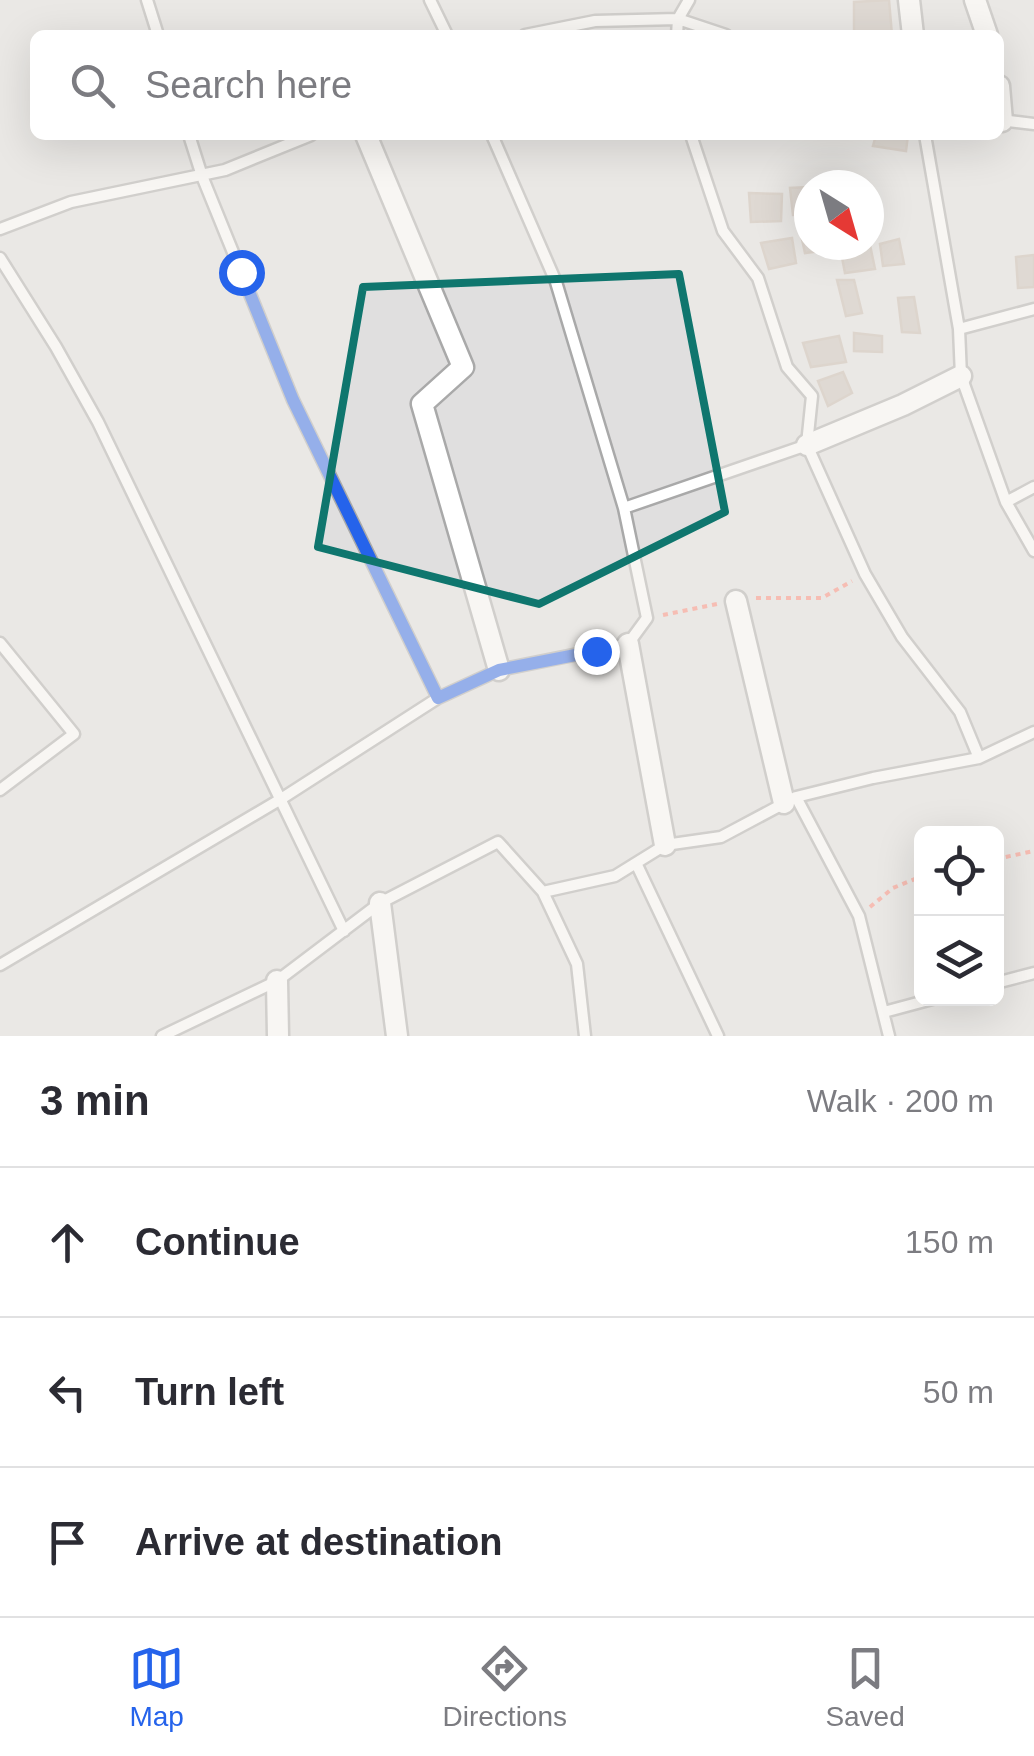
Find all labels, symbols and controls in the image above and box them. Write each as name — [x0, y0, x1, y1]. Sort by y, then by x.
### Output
search box — [30, 30, 1004, 140]
icon: search — [65, 58, 120, 113]
text: Search here — [145, 64, 352, 106]
north arrow — [794, 170, 884, 260]
route start — [219, 250, 265, 296]
route end — [574, 629, 620, 675]
map controls — [914, 826, 1004, 1006]
button: locate — [914, 826, 1004, 916]
button: layers — [914, 916, 1004, 1006]
text: 3 min — [40, 1077, 150, 1124]
text: Walk · 200 m — [807, 1083, 994, 1119]
icon: ahead — [40, 1215, 95, 1270]
text: Continue — [135, 1221, 300, 1263]
text: 150 m — [905, 1224, 994, 1260]
icon: left — [40, 1365, 95, 1420]
text: Turn left — [135, 1371, 284, 1413]
text: 50 m — [923, 1374, 994, 1410]
icon: arrive — [40, 1515, 95, 1570]
text: Arrive at destination — [135, 1521, 502, 1563]
tab: Map — [129, 1641, 184, 1733]
tab: Directions — [443, 1641, 567, 1733]
tab: Saved — [825, 1641, 905, 1733]

